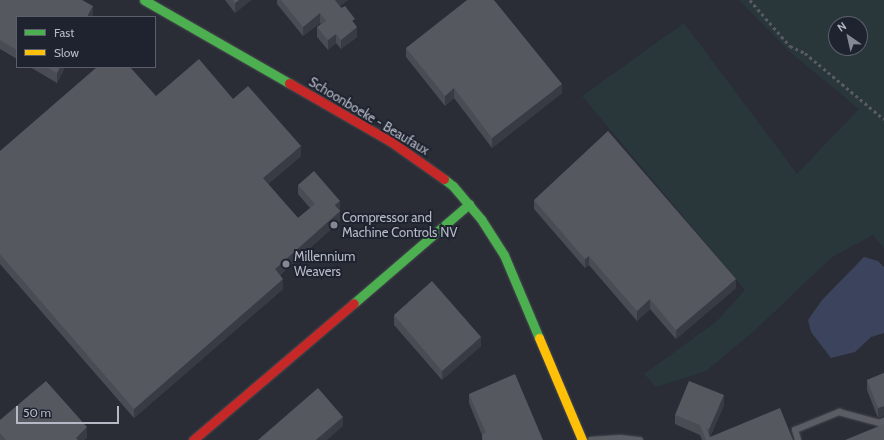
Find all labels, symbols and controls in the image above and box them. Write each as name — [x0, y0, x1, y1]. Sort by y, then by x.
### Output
legend — [16, 16, 156, 68]
north arrow — [828, 16, 868, 56]
text: N — [835, 19, 849, 35]
text: Fast — [54, 25, 74, 40]
text: Slow — [54, 45, 79, 60]
street label: Schoonboeke - Beaufaux — [306, 74, 432, 158]
place label: Compressor and Machine Controls NV — [342, 210, 457, 241]
marker: Compressor and Machine Controls NV — [329, 220, 339, 230]
place label: Millennium Weavers — [294, 249, 355, 280]
marker: Millennium Weavers — [281, 259, 291, 269]
scale bar — [18, 398, 121, 424]
text: 50 m — [23, 405, 51, 420]

